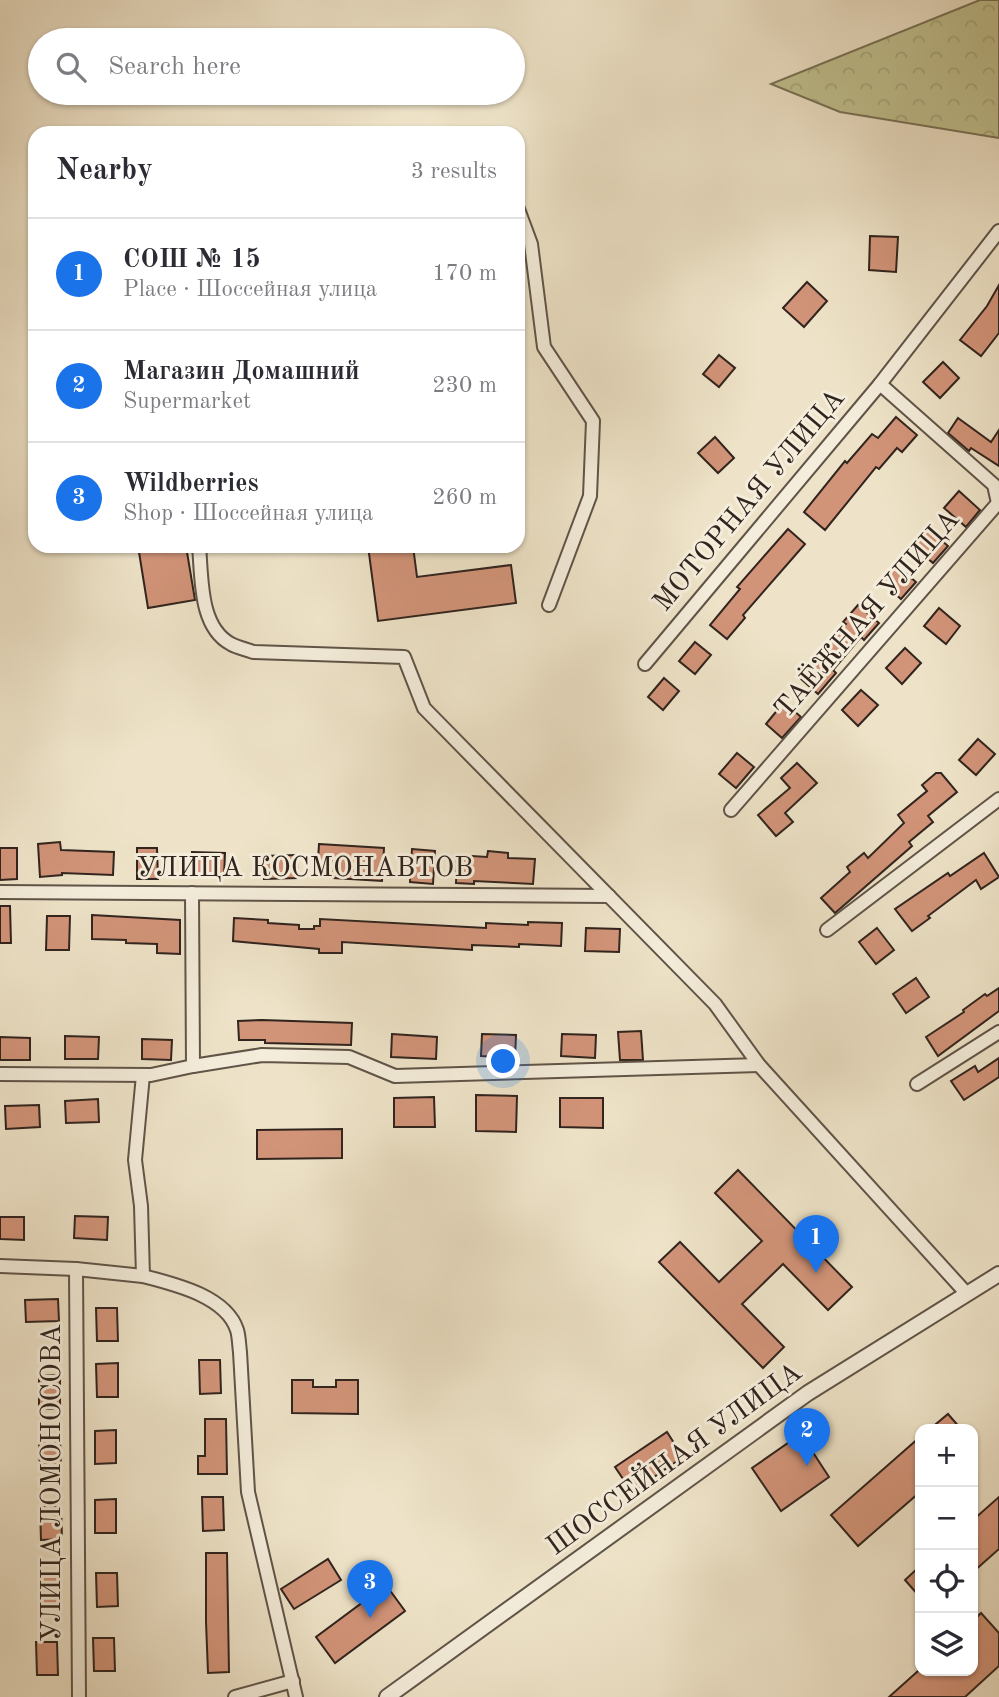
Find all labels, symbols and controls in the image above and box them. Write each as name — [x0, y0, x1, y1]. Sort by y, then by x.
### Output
search box — [28, 28, 525, 105]
icon: search — [52, 48, 90, 86]
text: Search here — [108, 54, 241, 80]
text: Nearby — [56, 156, 153, 186]
text: 3 results — [411, 160, 497, 183]
text: СОШ № 15 — [123, 247, 261, 273]
text: 1 — [72, 262, 86, 285]
text: 170 m — [432, 262, 497, 285]
text: Place · Шоссейная улица — [123, 278, 377, 301]
text: Магазин Домашний — [123, 359, 360, 385]
text: 2 — [72, 374, 86, 397]
text: 230 m — [432, 374, 497, 397]
street label: МОТОРНАЯ УЛИЦА — [649, 385, 851, 617]
text: Supermarket — [123, 390, 251, 413]
text: Wildberries — [123, 471, 259, 497]
text: 3 — [72, 486, 86, 509]
text: 260 m — [432, 486, 497, 509]
text: Shop · Шоссейная улица — [123, 502, 373, 525]
street label: ТАЁЖНАЯ УЛИЦА — [767, 503, 966, 724]
street label: УЛИЦА КОСМОНАВТОВ — [137, 855, 473, 883]
your location — [486, 1044, 520, 1078]
pin: 1 — [793, 1215, 839, 1273]
street label: УЛИЦА ЛОМОНОСОВА — [39, 1324, 67, 1642]
street label: ШОССЕЙНАЯ УЛИЦА — [539, 1353, 808, 1562]
pin: 2 — [784, 1408, 830, 1466]
map controls — [915, 1424, 978, 1676]
button: + — [915, 1424, 978, 1487]
button: − — [915, 1487, 978, 1550]
button: locate — [915, 1550, 978, 1613]
pin: 3 — [347, 1560, 393, 1618]
button: layers — [915, 1613, 978, 1676]

